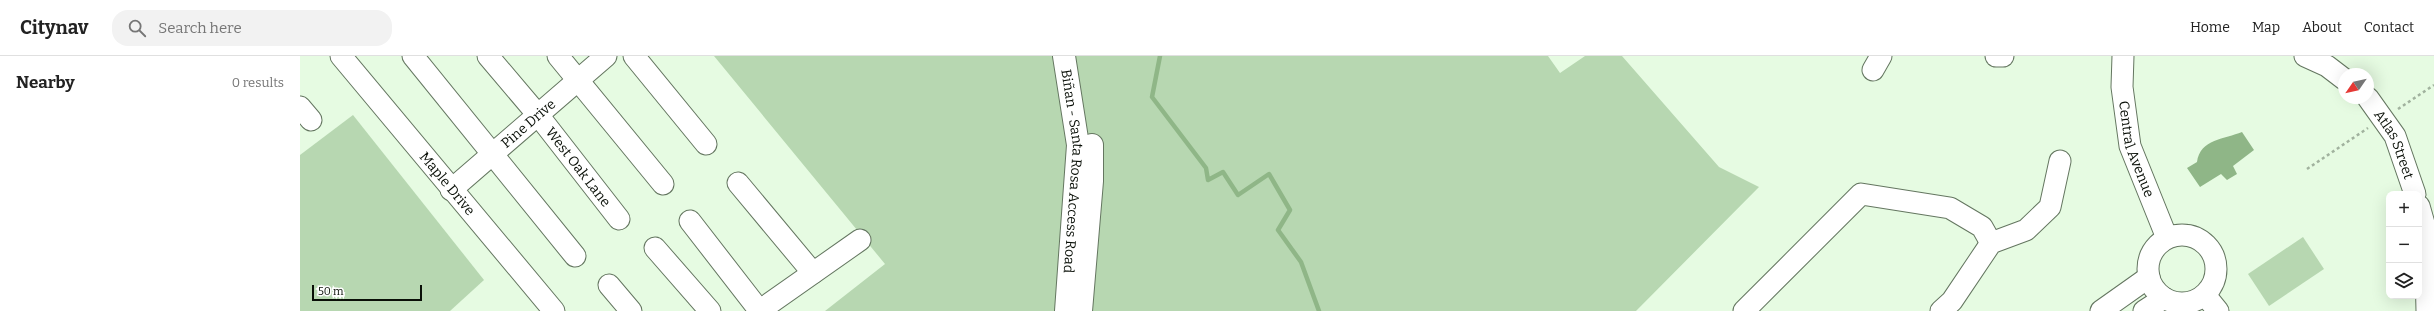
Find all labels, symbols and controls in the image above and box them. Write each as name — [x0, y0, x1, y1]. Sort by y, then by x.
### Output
search box — [112, 10, 392, 46]
text: Citynav — [20, 16, 88, 39]
icon: search — [126, 17, 148, 39]
text: Search here — [158, 19, 242, 37]
text: Home — [2190, 19, 2230, 36]
text: Map — [2252, 19, 2280, 36]
text: About — [2302, 19, 2342, 36]
text: Contact — [2364, 19, 2414, 36]
street label: Biñan - Santa Rosa Access Road — [1057, 68, 1086, 274]
north arrow — [2338, 68, 2374, 104]
text: Nearby — [16, 72, 75, 93]
text: 0 results — [232, 75, 284, 90]
street label: Pine Drive — [498, 96, 559, 152]
street label: Central Avenue — [2115, 100, 2158, 200]
street label: Atlas Street — [2370, 107, 2417, 181]
street label: West Oak Lane — [542, 124, 614, 210]
street label: Maple Drive — [416, 149, 478, 219]
map controls — [2386, 191, 2422, 299]
button: + — [2386, 191, 2422, 227]
button: − — [2386, 227, 2422, 263]
button: layers — [2386, 263, 2422, 299]
scale bar — [312, 283, 422, 302]
text: 50 m — [318, 285, 344, 298]

